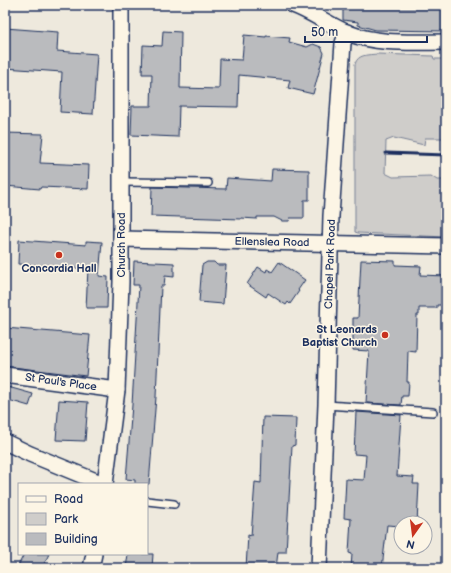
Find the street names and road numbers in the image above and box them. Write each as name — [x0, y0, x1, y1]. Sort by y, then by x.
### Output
street label: Church Road — [115, 212, 128, 278]
street label: Chapel Park Road — [322, 219, 338, 309]
street label: Ellenslea Road — [234, 235, 310, 249]
street label: St Paul's Place — [24, 371, 98, 394]

